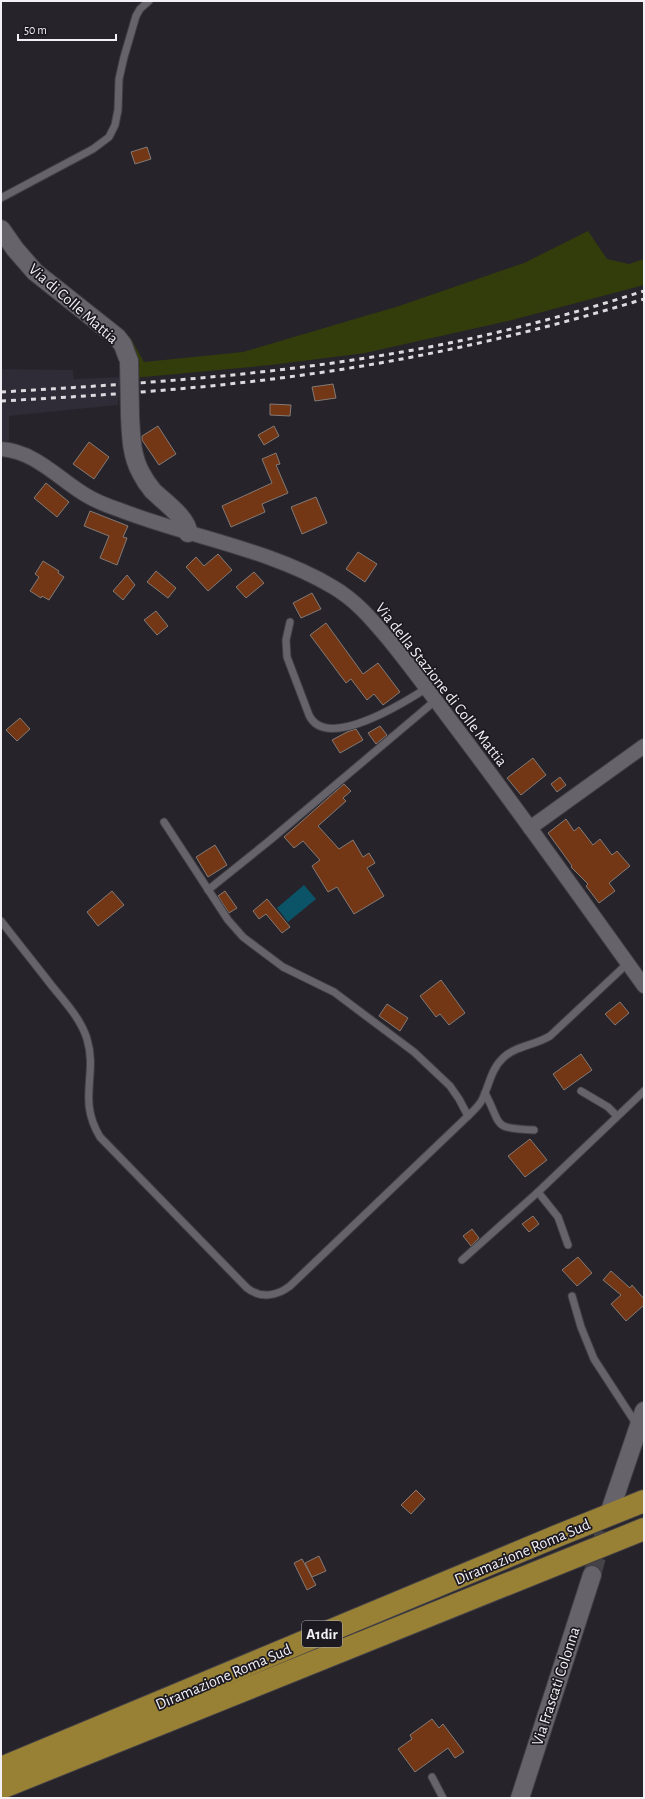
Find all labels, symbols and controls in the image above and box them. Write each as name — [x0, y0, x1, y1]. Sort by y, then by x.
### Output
scale bar — [18, 16, 116, 42]
text: 50 m — [24, 24, 47, 36]
street label: Via di Colle Mattia — [26, 261, 121, 347]
street label: Via della Stazione di Colle Mattia — [372, 600, 510, 769]
street label: Diramazione Roma Sud — [452, 1516, 593, 1588]
road number: A1dir — [302, 1621, 342, 1647]
street label: Via Frascati Colonna — [529, 1625, 583, 1748]
street label: Diramazione Roma Sud — [153, 1641, 294, 1713]

